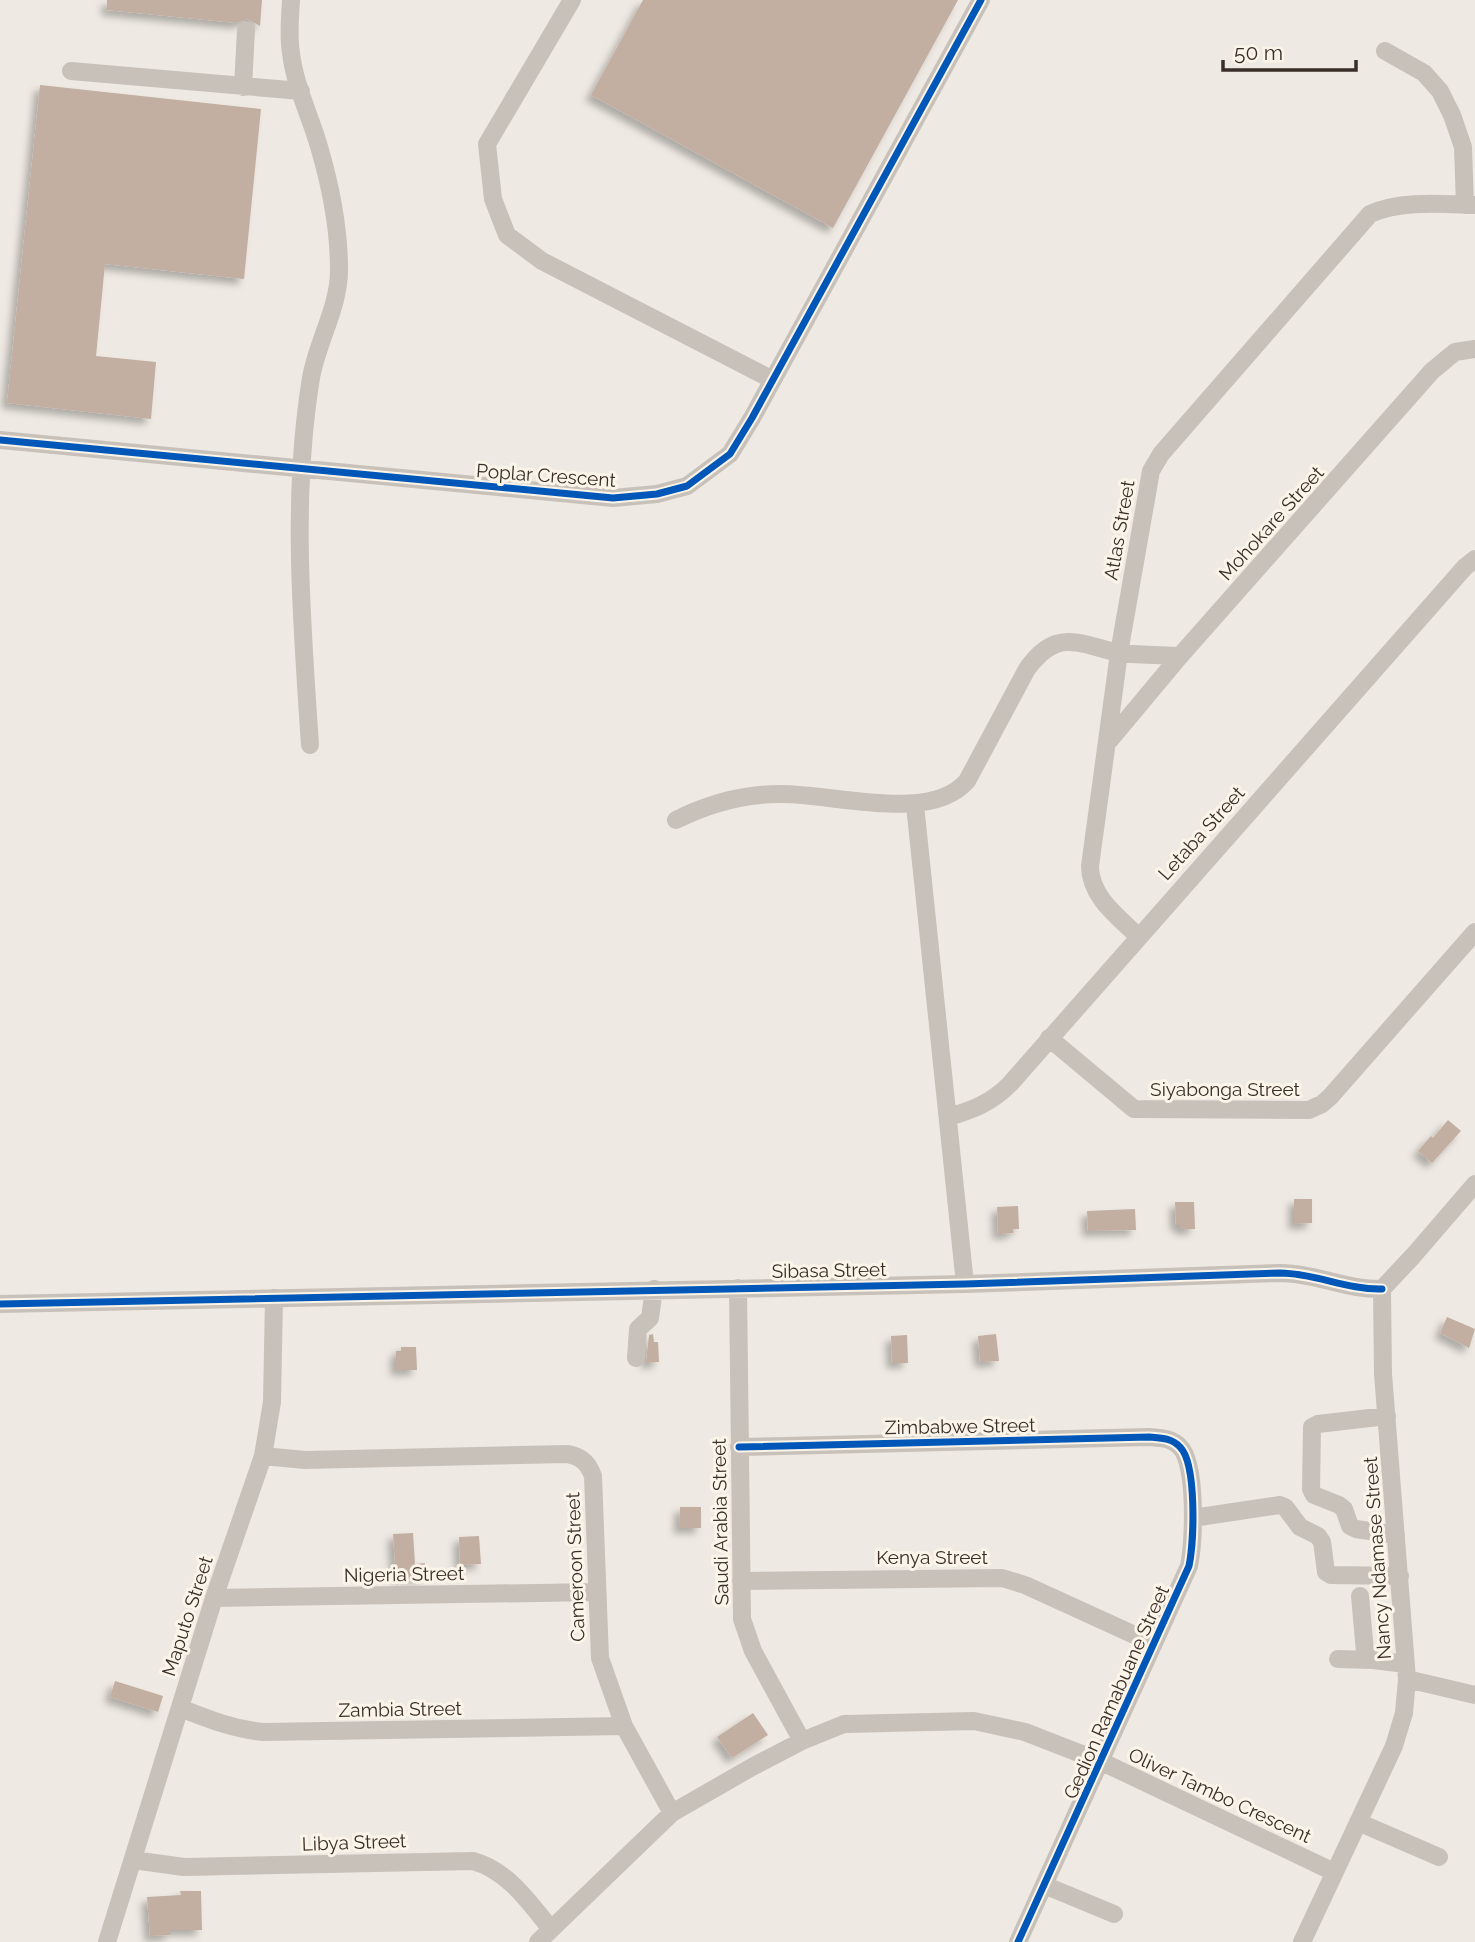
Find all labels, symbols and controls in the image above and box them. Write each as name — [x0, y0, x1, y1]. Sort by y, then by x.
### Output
scale bar — [1223, 28, 1356, 72]
text: 50 m — [1234, 40, 1283, 65]
street label: Poplar Crescent — [475, 459, 617, 491]
street label: Mohokare Street — [1214, 461, 1328, 584]
street label: Atlas Street — [1099, 478, 1139, 582]
street label: Letaba Street — [1153, 781, 1249, 884]
street label: Siyabonga Street — [1150, 1078, 1301, 1100]
street label: Sibasa Street — [771, 1258, 887, 1282]
street label: Zimbabwe Street — [884, 1414, 1036, 1438]
street label: Saudi Arabia Street — [708, 1438, 732, 1606]
street label: Nancy Ndamase Street — [1359, 1455, 1395, 1660]
street label: Cameroon Street — [561, 1491, 589, 1642]
street label: Kenya Street — [876, 1546, 988, 1568]
street label: Maputo Street — [157, 1553, 217, 1679]
street label: Nigeria Street — [344, 1562, 465, 1586]
street label: Gedion Ramabuane Street — [1059, 1581, 1173, 1802]
street label: Zambia Street — [338, 1697, 463, 1721]
street label: Oliver Tambo Crescent — [1125, 1743, 1315, 1847]
street label: Libya Street — [301, 1829, 407, 1855]

